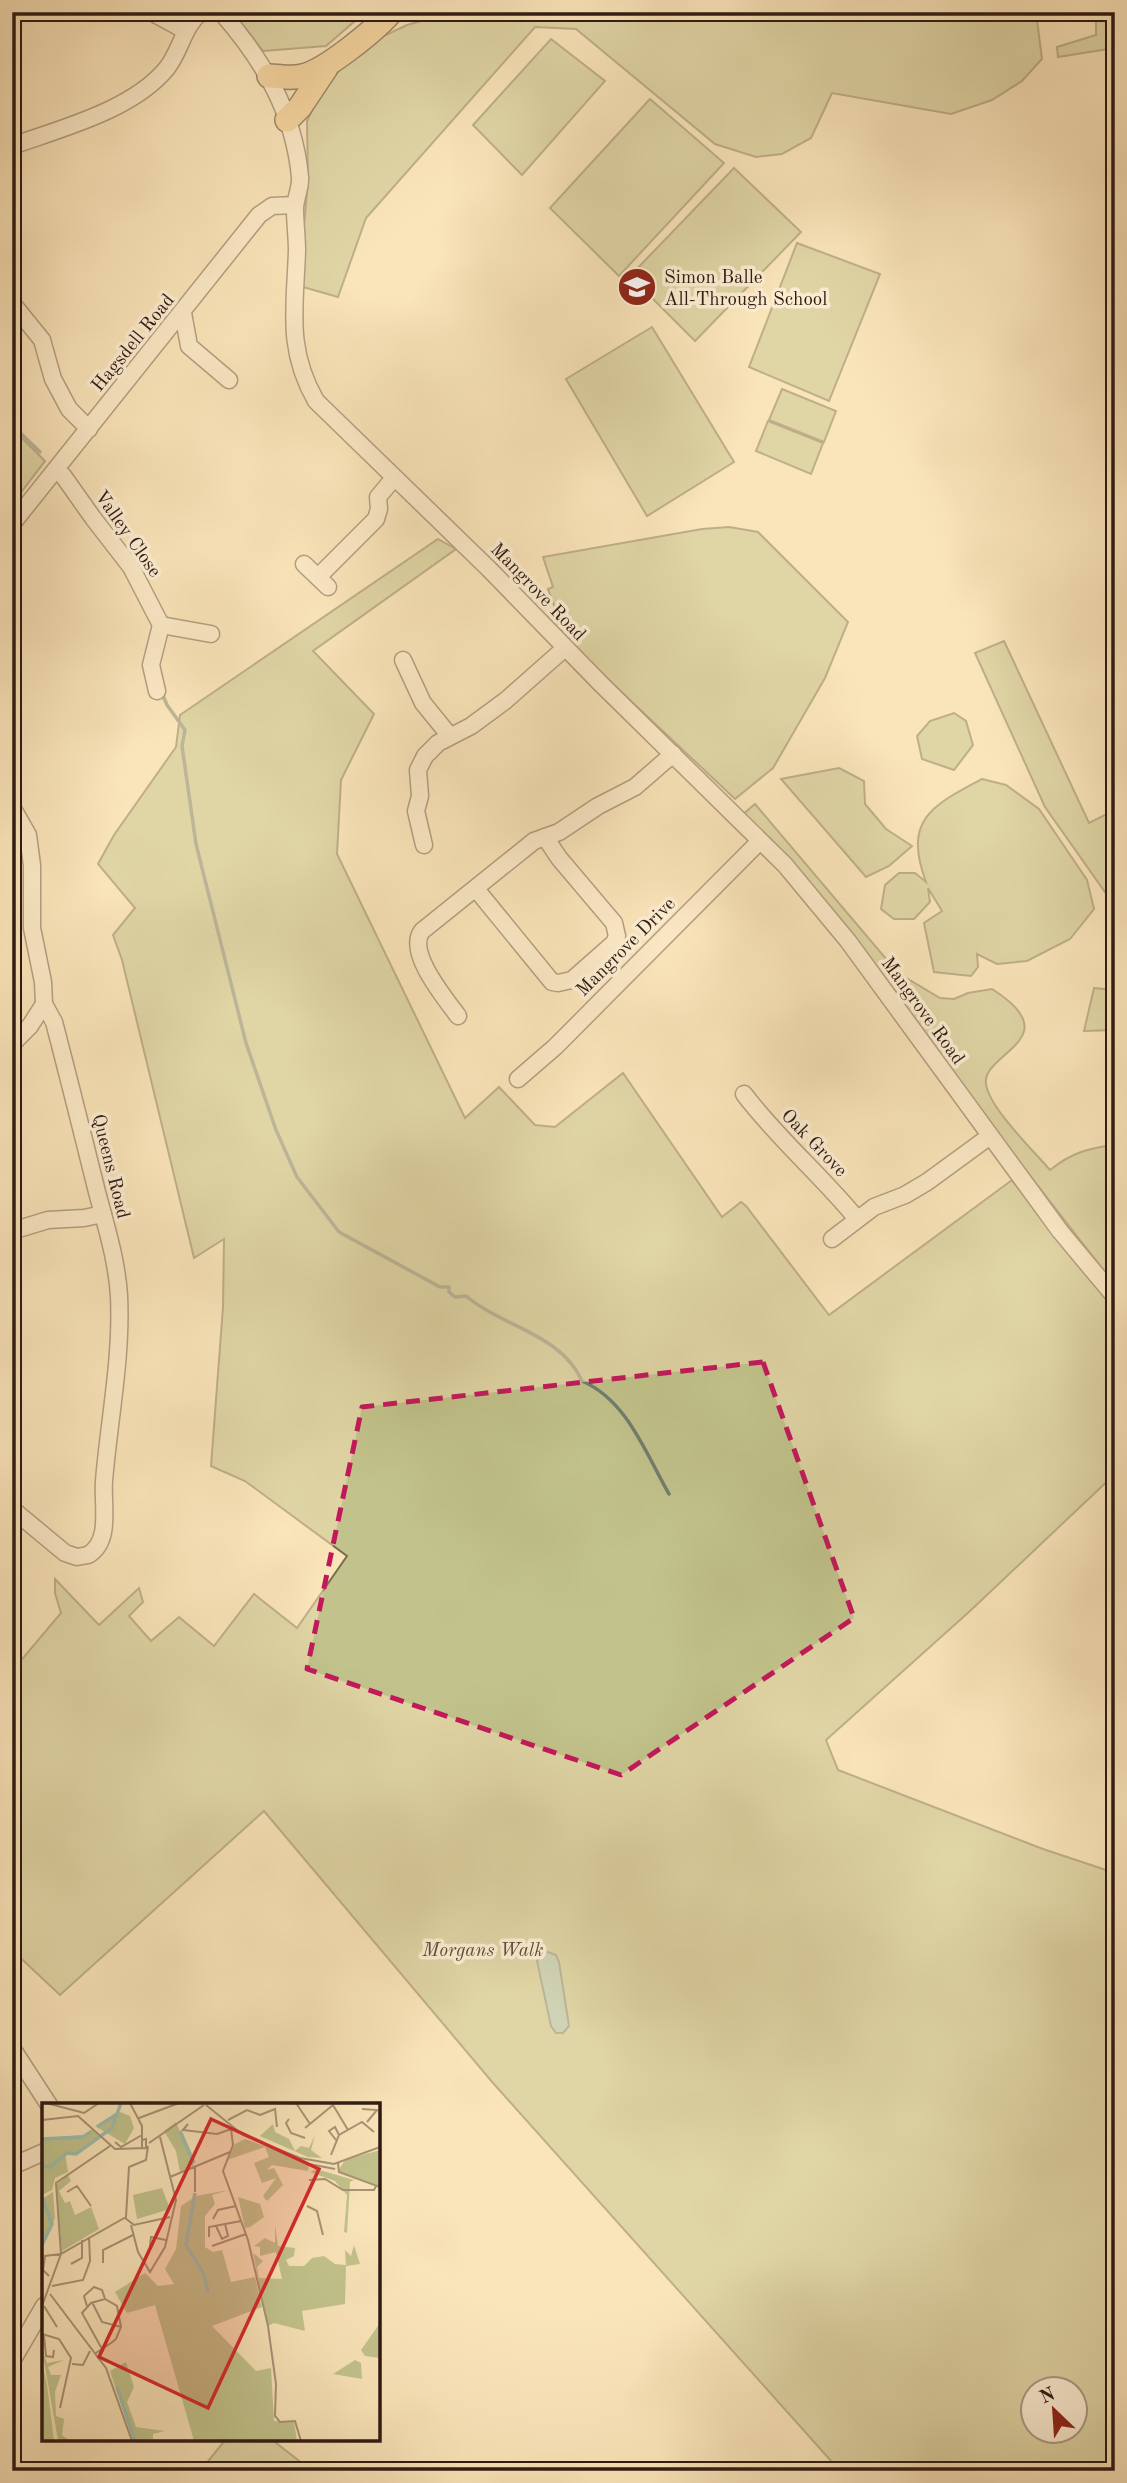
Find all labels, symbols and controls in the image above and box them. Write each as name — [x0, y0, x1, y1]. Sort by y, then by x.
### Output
school or university icon: Simon Balle All-Through School — [616, 266, 658, 308]
place label: Simon Balle All-Through School — [664, 269, 827, 310]
street label: Hagsdell Road — [89, 291, 179, 396]
street label: Valley Close — [90, 488, 164, 581]
street label: Mangrove Road — [486, 540, 588, 645]
street label: Mangrove Drive — [574, 895, 680, 1001]
street label: Mangrove Road — [877, 954, 967, 1069]
street label: Oak Grove — [777, 1106, 850, 1181]
street label: Queens Road — [87, 1112, 132, 1221]
park label: Morgans Walk — [421, 1942, 544, 1961]
inset map — [42, 2103, 380, 2441]
north arrow — [1018, 2374, 1088, 2444]
text: N — [1037, 2385, 1059, 2409]

